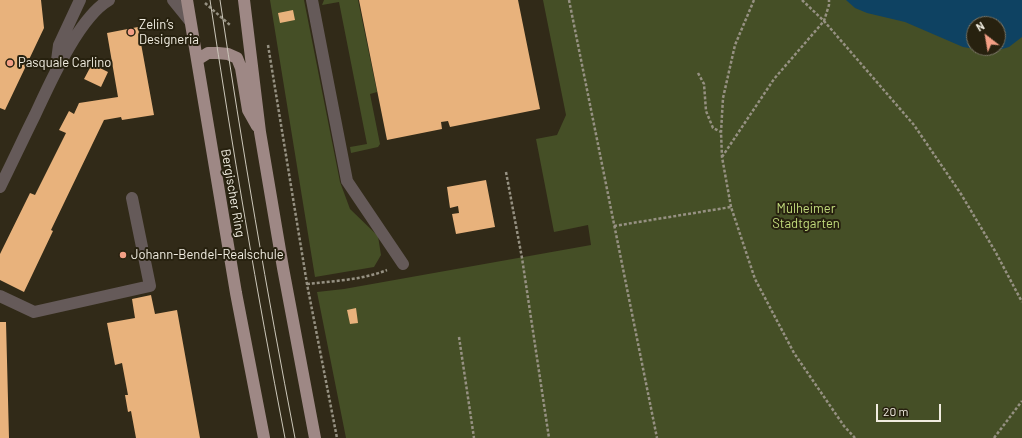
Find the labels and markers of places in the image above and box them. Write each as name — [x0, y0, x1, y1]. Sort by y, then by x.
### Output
place label: Zelin‘s Designeria — [139, 17, 199, 48]
marker: Zelin‘s Designeria — [126, 27, 136, 37]
place label: Pasquale Carlino — [18, 55, 111, 71]
marker: Pasquale Carlino — [5, 58, 15, 68]
place label: Johann-Bendel-Realschule — [131, 247, 284, 263]
marker: Johann-Bendel-Realschule — [118, 250, 128, 260]

